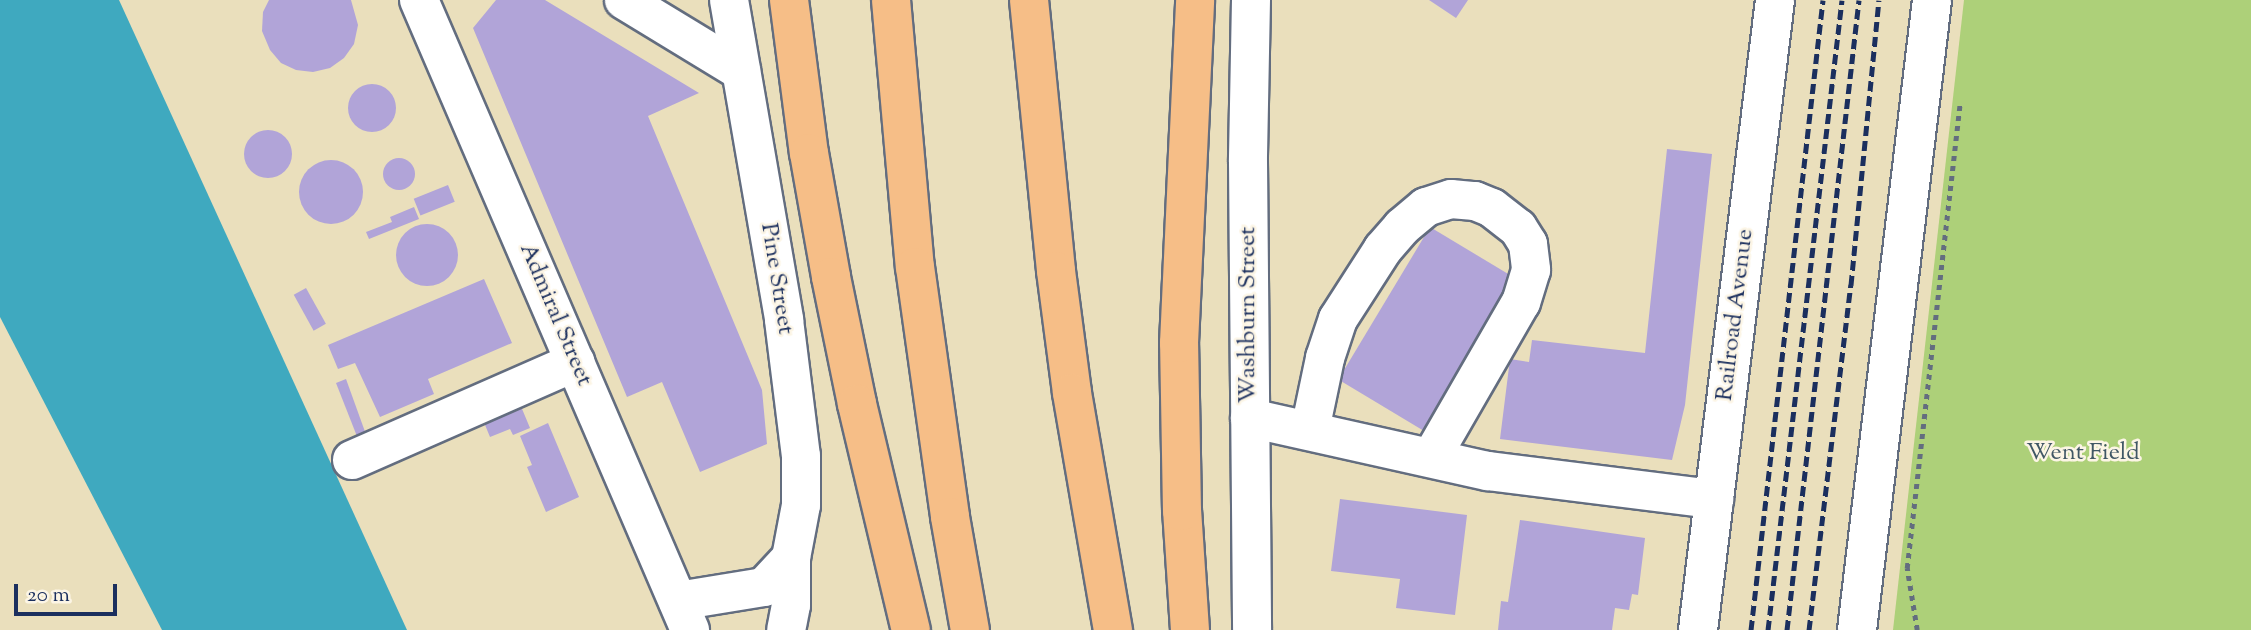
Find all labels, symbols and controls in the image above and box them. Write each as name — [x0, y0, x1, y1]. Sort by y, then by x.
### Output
street label: Pine Street — [753, 221, 799, 337]
street label: Washburn Street — [1235, 227, 1263, 403]
street label: Railroad Avenue — [1711, 227, 1761, 403]
street label: Admiral Street — [512, 239, 598, 391]
park label: Went Field — [2026, 440, 2140, 468]
scale bar — [18, 570, 121, 614]
text: 20 m — [27, 581, 70, 611]

